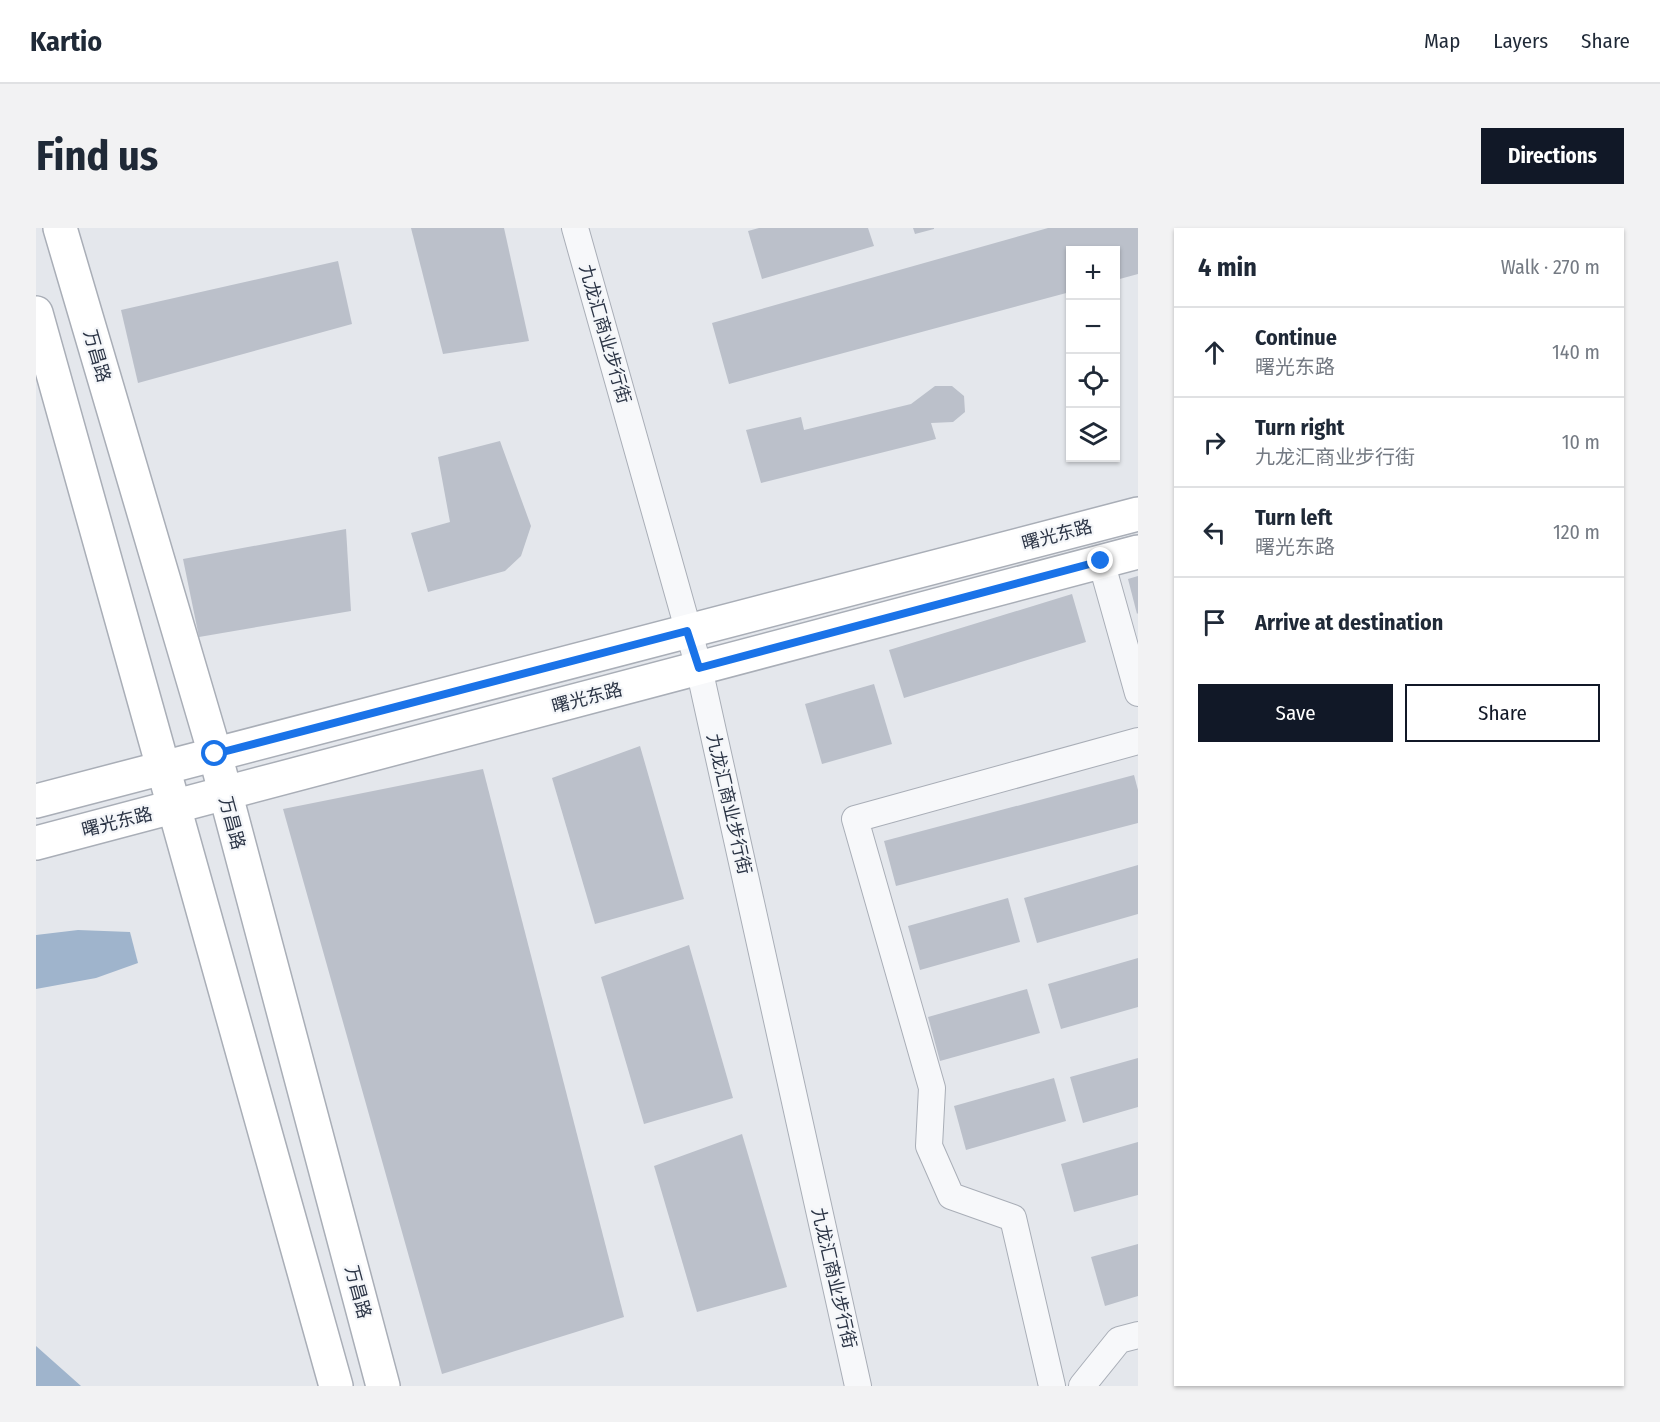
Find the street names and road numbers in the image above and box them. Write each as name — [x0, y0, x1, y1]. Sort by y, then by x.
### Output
street label: 九龙汇商业步行街 — [575, 262, 635, 406]
street label: 万昌路 — [79, 327, 115, 385]
street label: 曙光东路 — [1019, 515, 1095, 555]
street label: 曙光东路 — [549, 678, 625, 718]
street label: 九龙汇商业步行街 — [702, 731, 756, 877]
street label: 万昌路 — [214, 794, 250, 852]
street label: 曙光东路 — [79, 803, 155, 841]
street label: 九龙汇商业步行街 — [807, 1205, 861, 1351]
street label: 万昌路 — [340, 1263, 376, 1321]

